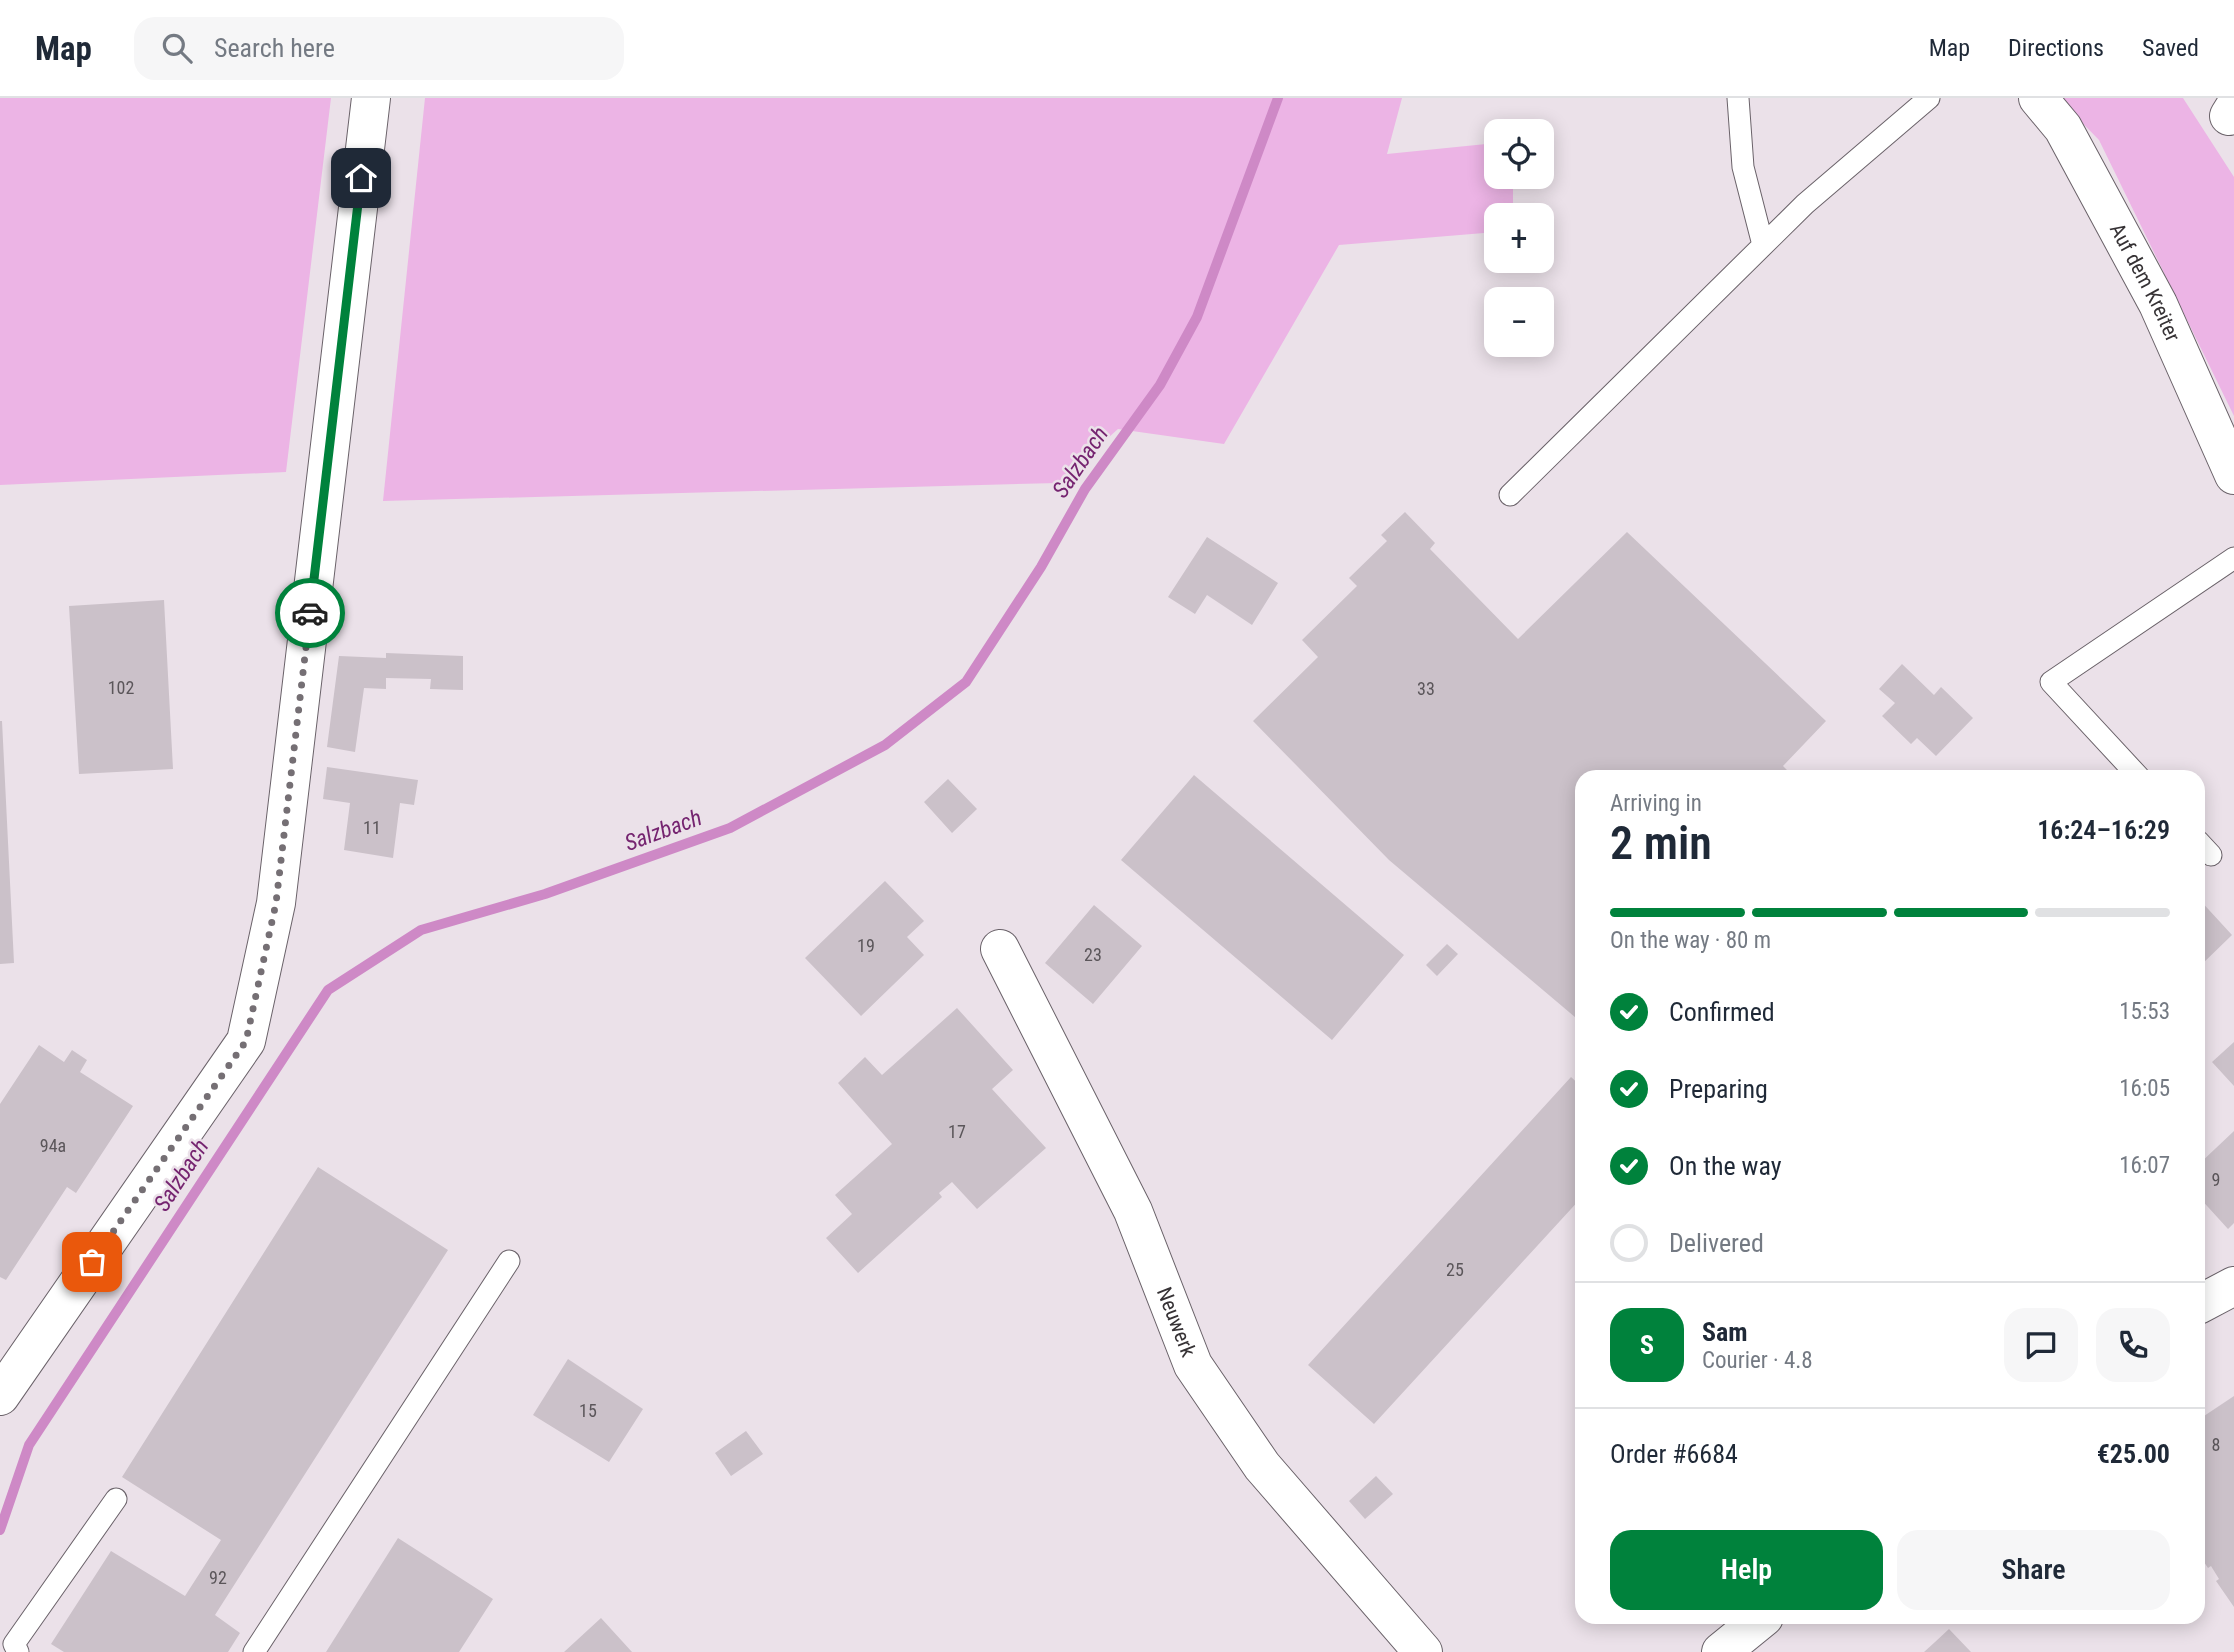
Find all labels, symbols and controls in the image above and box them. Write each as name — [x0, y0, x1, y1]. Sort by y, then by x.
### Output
search box — [134, 17, 624, 80]
text: Map — [35, 29, 92, 68]
icon: search — [158, 29, 196, 67]
text: Search here — [214, 33, 335, 63]
text: Map — [1929, 34, 1970, 62]
text: Directions — [2008, 34, 2104, 62]
text: Saved — [2142, 34, 2199, 62]
map controls — [1484, 119, 1554, 357]
button: locate — [1484, 119, 1554, 189]
pin — [331, 148, 391, 208]
icon: home — [342, 159, 380, 197]
button: + — [1484, 203, 1554, 273]
street label: Auf dem Kreiter — [2105, 219, 2185, 345]
button: − — [1484, 287, 1554, 357]
water label: Salzbach — [1047, 422, 1114, 503]
courier — [275, 578, 345, 648]
icon: car — [291, 594, 329, 632]
house number: 102 — [108, 677, 134, 698]
house number: 33 — [1417, 678, 1435, 699]
text: Arriving in — [1610, 790, 1702, 817]
water label: Salzbach — [621, 804, 705, 857]
text: 16:24–16:29 — [2037, 815, 2170, 845]
text: 2 min — [1610, 816, 1712, 870]
house number: 11 — [363, 817, 381, 838]
text: On the way · 80 m — [1610, 927, 1771, 954]
house number: 19 — [857, 935, 875, 956]
house number: 23 — [1084, 944, 1102, 965]
icon: check — [1610, 993, 1648, 1031]
text: Confirmed — [1669, 997, 1775, 1027]
text: 15:53 — [2119, 998, 2170, 1025]
icon: check — [1610, 1070, 1648, 1108]
text: Preparing — [1669, 1074, 1768, 1104]
text: 16:05 — [2119, 1075, 2170, 1102]
house number: 17 — [948, 1121, 966, 1142]
water label: Salzbach — [148, 1134, 215, 1216]
house number: 94a — [40, 1135, 66, 1156]
icon: check — [1610, 1147, 1648, 1185]
text: On the way — [1669, 1151, 1782, 1181]
text: 16:07 — [2119, 1152, 2170, 1179]
house number: 9 — [2212, 1169, 2220, 1190]
text: Delivered — [1669, 1228, 1764, 1258]
pin — [62, 1232, 122, 1292]
icon: bag — [73, 1243, 111, 1281]
house number: 25 — [1446, 1259, 1464, 1280]
street label: Neuwerk — [1152, 1284, 1201, 1361]
button: chat — [2004, 1308, 2078, 1382]
button: phone — [2096, 1308, 2170, 1382]
text: Sam — [1702, 1317, 1748, 1347]
text: S — [1640, 1330, 1654, 1360]
text: Courier · 4.8 — [1702, 1347, 1813, 1374]
house number: 15 — [579, 1400, 597, 1421]
house number: 8 — [2212, 1434, 2220, 1455]
text: Order #6684 — [1610, 1439, 1738, 1469]
text: €25.00 — [2097, 1439, 2170, 1469]
button: Help — [1610, 1530, 1883, 1610]
button: Share — [1897, 1530, 2170, 1610]
house number: 92 — [209, 1567, 227, 1588]

